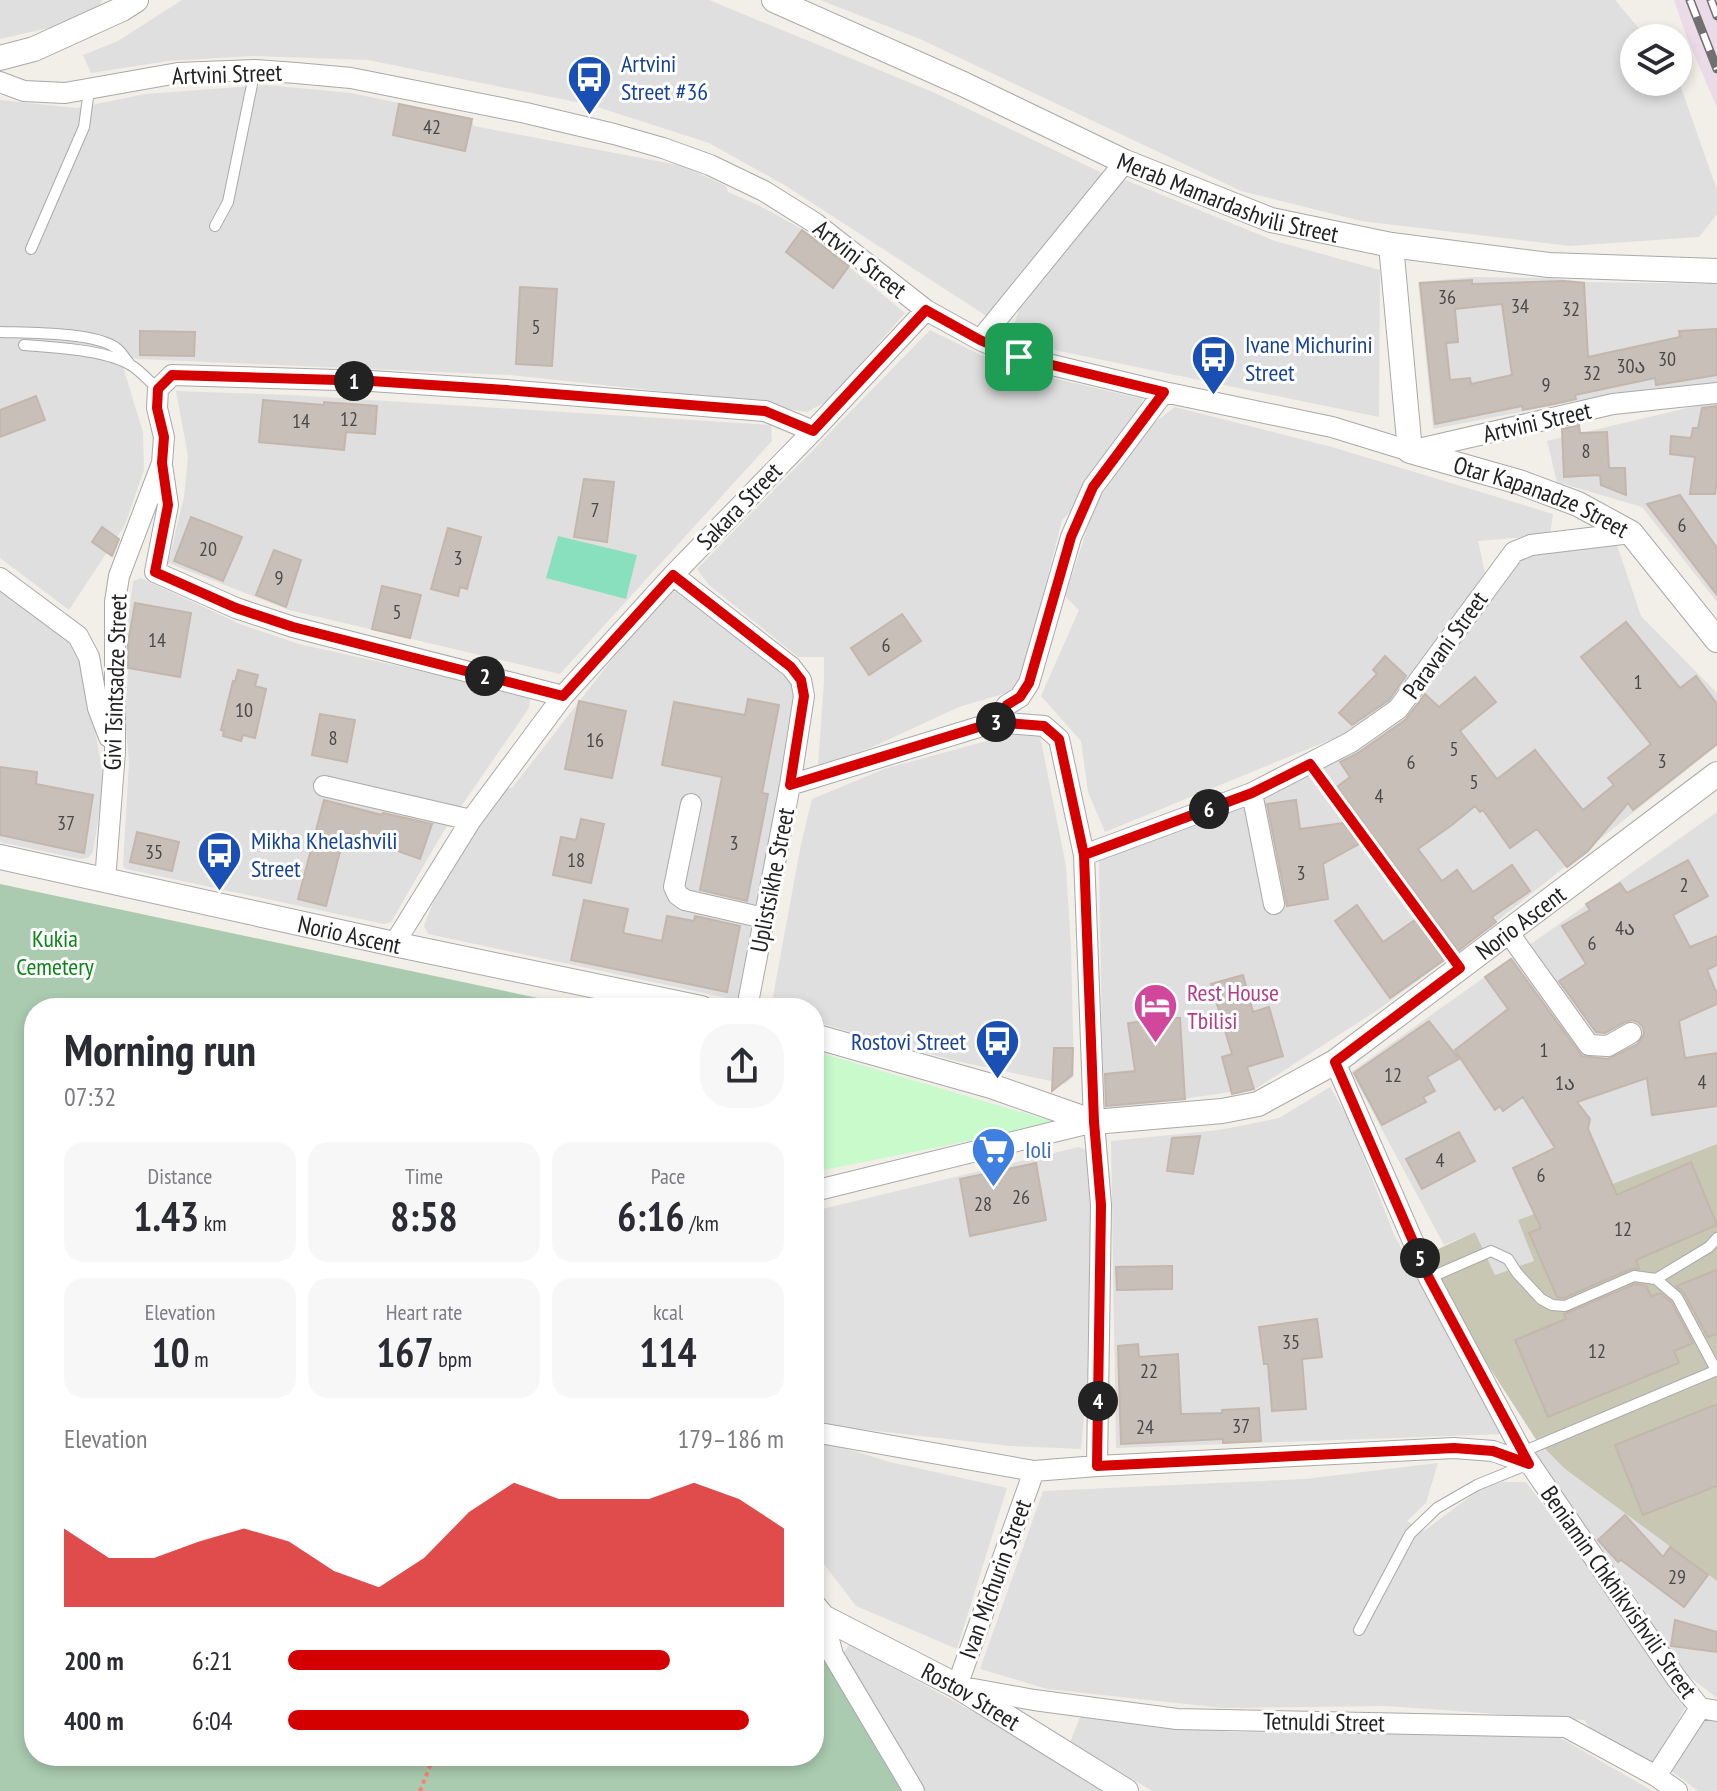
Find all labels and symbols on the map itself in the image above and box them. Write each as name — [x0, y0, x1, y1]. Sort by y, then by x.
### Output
place label: Artvini Street #36 — [621, 48, 708, 107]
bus stop icon: Artvini Street #36 — [566, 53, 614, 116]
street label: Artvini Street — [171, 57, 283, 91]
house number: 42 — [423, 114, 441, 140]
street label: Merab Mamardashvili Street — [1113, 145, 1342, 249]
street label: Artvini Street — [807, 213, 913, 305]
house number: 36 — [1438, 284, 1456, 310]
house number: 34 — [1511, 293, 1529, 319]
house number: 32 — [1562, 296, 1580, 322]
house number: 5 — [532, 314, 541, 340]
pin — [985, 323, 1053, 391]
place label: Ivane Michurini Street — [1245, 329, 1373, 388]
bus stop icon: Ivane Michurini Street — [1190, 334, 1238, 397]
house number: 30 — [1658, 346, 1676, 372]
house number: 30ა — [1617, 353, 1645, 379]
house number: 32 — [1583, 360, 1601, 386]
pin: 1 — [334, 361, 374, 401]
house number: 9 — [1542, 372, 1551, 398]
street label: Artvini Street — [1480, 394, 1594, 449]
house number: 12 — [340, 406, 358, 432]
house number: 14 — [292, 408, 310, 434]
house number: 8 — [1582, 438, 1591, 464]
street label: Otar Kapanadze Street — [1450, 449, 1635, 545]
street label: Sakara Street — [690, 455, 789, 556]
house number: 7 — [591, 497, 600, 523]
house number: 6 — [1678, 512, 1687, 538]
house number: 20 — [199, 536, 217, 562]
house number: 3 — [454, 545, 463, 571]
house number: 9 — [275, 565, 284, 591]
street label: Paravani Street — [1396, 585, 1495, 705]
street label: Givi Tsintsadze Street — [96, 593, 134, 771]
house number: 5 — [393, 599, 402, 625]
house number: 14 — [148, 627, 166, 653]
house number: 6 — [882, 632, 891, 658]
pin: 2 — [465, 656, 505, 696]
house number: 1 — [1634, 669, 1643, 695]
house number: 10 — [235, 697, 253, 723]
pin: 3 — [976, 702, 1016, 742]
house number: 8 — [329, 725, 338, 751]
house number: 16 — [586, 727, 604, 753]
house number: 5 — [1450, 736, 1459, 762]
house number: 3 — [1658, 748, 1667, 774]
house number: 6 — [1407, 749, 1416, 775]
house number: 5 — [1470, 769, 1479, 795]
house number: 4 — [1375, 783, 1384, 809]
pin: 6 — [1189, 789, 1229, 829]
street label: Uplistsikhe Street — [743, 805, 801, 955]
house number: 37 — [57, 810, 75, 836]
place label: Mikha Khelashvili Street — [251, 825, 398, 884]
bus stop icon: Mikha Khelashvili Street — [196, 830, 244, 893]
house number: 3 — [730, 830, 739, 856]
house number: 35 — [145, 839, 163, 865]
house number: 18 — [567, 847, 585, 873]
house number: 3 — [1297, 860, 1306, 886]
house number: 2 — [1680, 872, 1689, 898]
street label: Norio Ascent — [1469, 878, 1572, 966]
street label: Norio Ascent — [295, 908, 404, 961]
house number: 4ა — [1615, 915, 1635, 941]
park label: Kukia Cemetery — [16, 923, 94, 982]
house number: 6 — [1588, 930, 1597, 956]
place label: Rest House Tbilisi — [1187, 977, 1279, 1036]
hotel icon: Rest House Tbilisi — [1132, 982, 1180, 1045]
bus stop icon: Rostovi Street — [973, 1017, 1021, 1080]
place label: Rostovi Street — [851, 1026, 966, 1057]
house number: 1 — [1540, 1037, 1549, 1063]
house number: 12 — [1384, 1062, 1402, 1088]
house number: 4 — [1698, 1069, 1707, 1095]
house number: 1ა — [1555, 1070, 1575, 1096]
supermarket icon: Ioli — [970, 1125, 1018, 1188]
place label: Ioli — [1025, 1134, 1052, 1165]
house number: 4 — [1436, 1147, 1445, 1173]
house number: 6 — [1537, 1162, 1546, 1188]
house number: 26 — [1012, 1184, 1030, 1210]
house number: 28 — [974, 1191, 992, 1217]
house number: 12 — [1614, 1216, 1632, 1242]
pin: 5 — [1400, 1238, 1440, 1278]
house number: 35 — [1282, 1329, 1300, 1355]
house number: 12 — [1588, 1338, 1606, 1364]
house number: 22 — [1140, 1358, 1158, 1384]
pin: 4 — [1078, 1381, 1118, 1421]
house number: 37 — [1232, 1413, 1250, 1439]
house number: 24 — [1136, 1414, 1154, 1440]
street label: Beniamin Chkhikvishvili Street — [1534, 1480, 1704, 1705]
street label: Ivan Michurin Street — [952, 1495, 1038, 1663]
house number: 29 — [1668, 1564, 1686, 1590]
street label: Rostov Street — [917, 1655, 1026, 1737]
street label: Tetnuldi Street — [1263, 1705, 1385, 1739]

